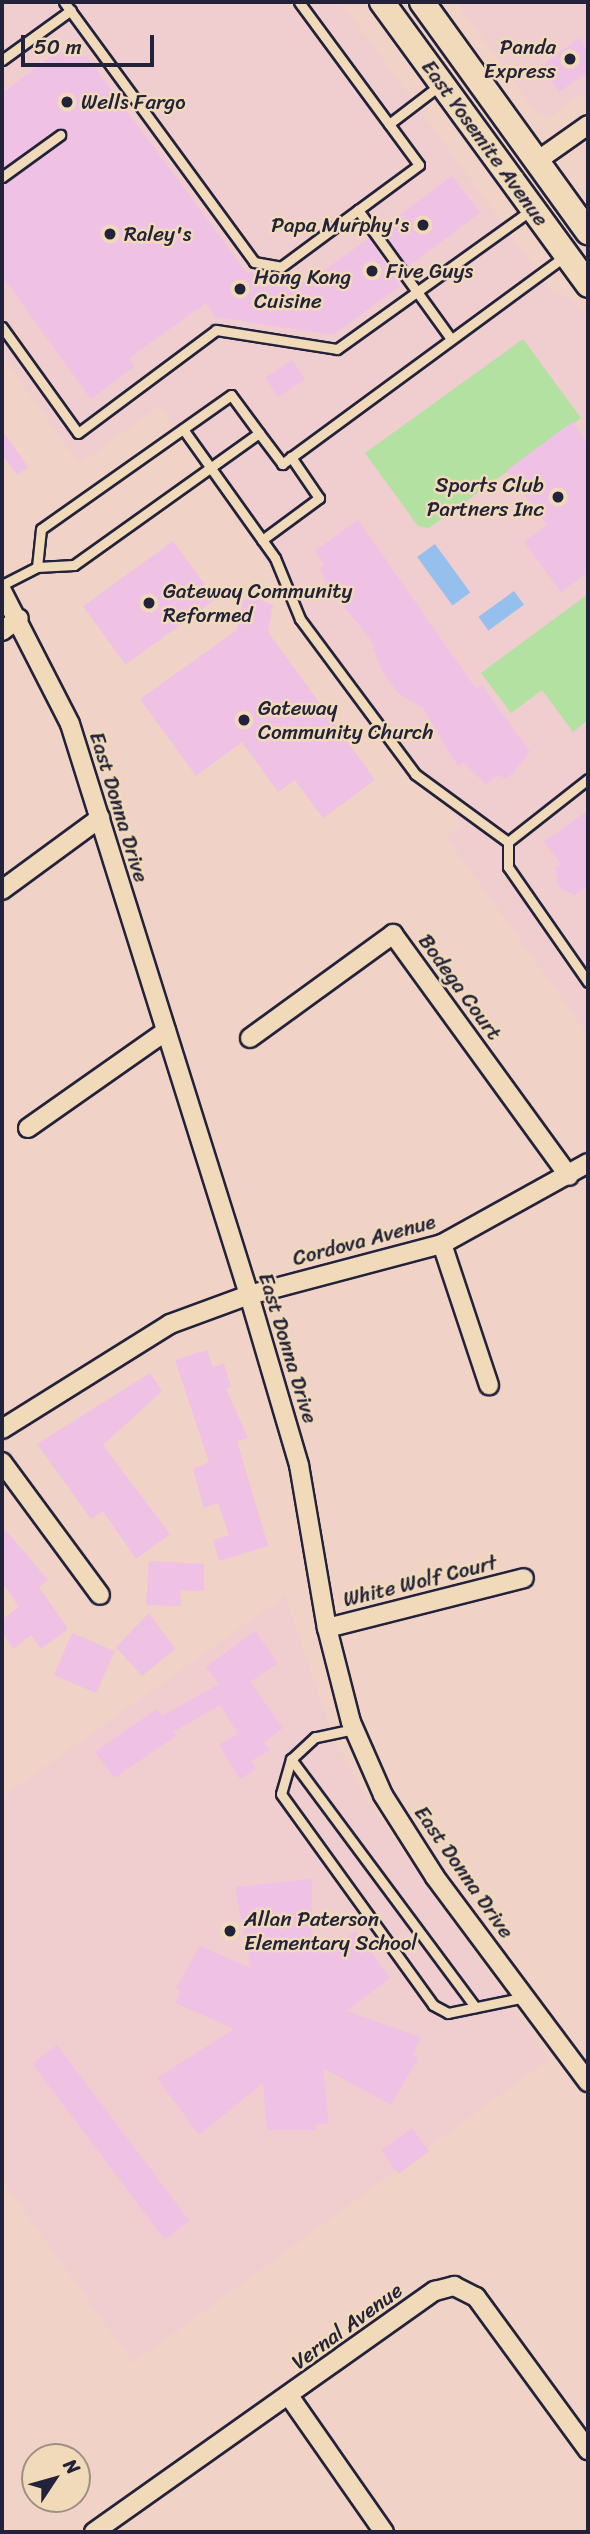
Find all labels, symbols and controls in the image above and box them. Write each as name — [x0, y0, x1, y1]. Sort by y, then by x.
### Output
scale bar — [24, 21, 158, 65]
text: 50 m — [34, 28, 82, 66]
place label: Panda Express — [484, 34, 556, 84]
marker: Panda Express — [562, 51, 578, 67]
street label: East Yosemite Avenue — [416, 54, 554, 232]
place label: Wells Fargo — [81, 89, 186, 115]
marker: Wells Fargo — [59, 94, 75, 110]
place label: Papa Murphy's — [271, 212, 409, 238]
marker: Papa Murphy's — [415, 217, 431, 233]
place label: Raley's — [124, 221, 191, 247]
marker: Raley's — [102, 226, 118, 242]
place label: Five Guys — [386, 258, 474, 284]
marker: Five Guys — [364, 263, 380, 279]
place label: Hong Kong Cuisine — [254, 264, 352, 314]
marker: Hong Kong Cuisine — [232, 281, 248, 297]
place label: Sports Club Partners Inc — [427, 472, 544, 522]
marker: Sports Club Partners Inc — [550, 489, 566, 505]
place label: Gateway Community Reformed — [163, 578, 352, 628]
marker: Gateway Community Reformed — [141, 595, 157, 611]
place label: Gateway Community Church — [258, 695, 433, 745]
marker: Gateway Community Church — [236, 712, 252, 728]
street label: East Donna Drive — [84, 729, 154, 885]
street label: Bodega Court — [413, 929, 507, 1045]
street label: Cordova Avenue — [290, 1209, 438, 1271]
street label: East Donna Drive — [253, 1270, 323, 1426]
street label: White Wolf Court — [340, 1550, 500, 1612]
street label: East Donna Drive — [409, 1801, 519, 1943]
place label: Allan Paterson Elementary School — [244, 1906, 417, 1956]
marker: Allan Paterson Elementary School — [222, 1923, 238, 1939]
street label: Vernal Avenue — [287, 2277, 407, 2375]
north arrow — [21, 2443, 91, 2513]
text: N — [55, 2452, 89, 2482]

